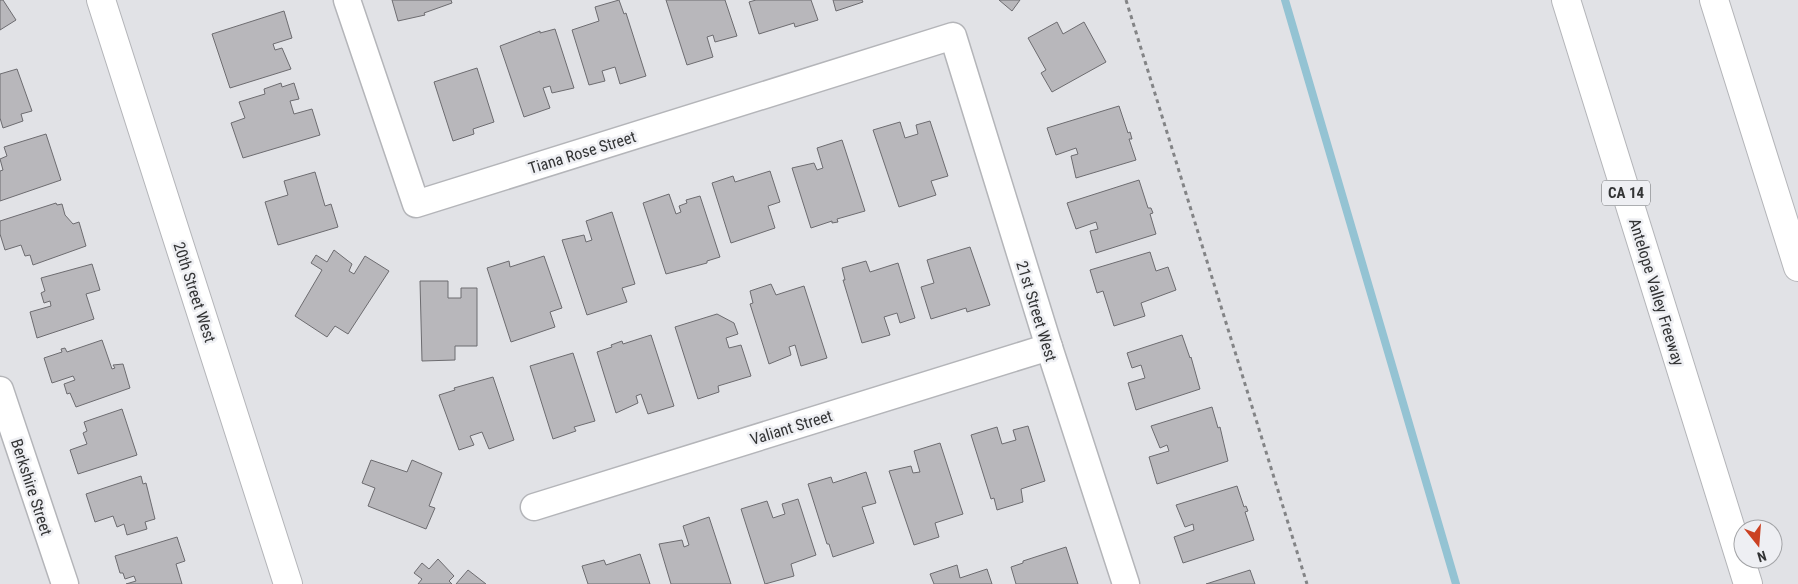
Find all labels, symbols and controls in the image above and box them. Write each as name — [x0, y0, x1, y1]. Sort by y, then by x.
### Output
street label: Tiana Rose Street — [526, 127, 638, 178]
road number: CA 14 — [1602, 180, 1650, 206]
street label: Antelope Valley Freeway — [1625, 216, 1688, 368]
street label: 20th Street West — [169, 239, 220, 345]
street label: 21st Street West — [1012, 259, 1061, 364]
street label: Valiant Street — [748, 406, 835, 449]
street label: Berkshire Street — [7, 436, 56, 538]
north arrow — [1733, 519, 1783, 569]
text: N — [1755, 548, 1768, 565]

